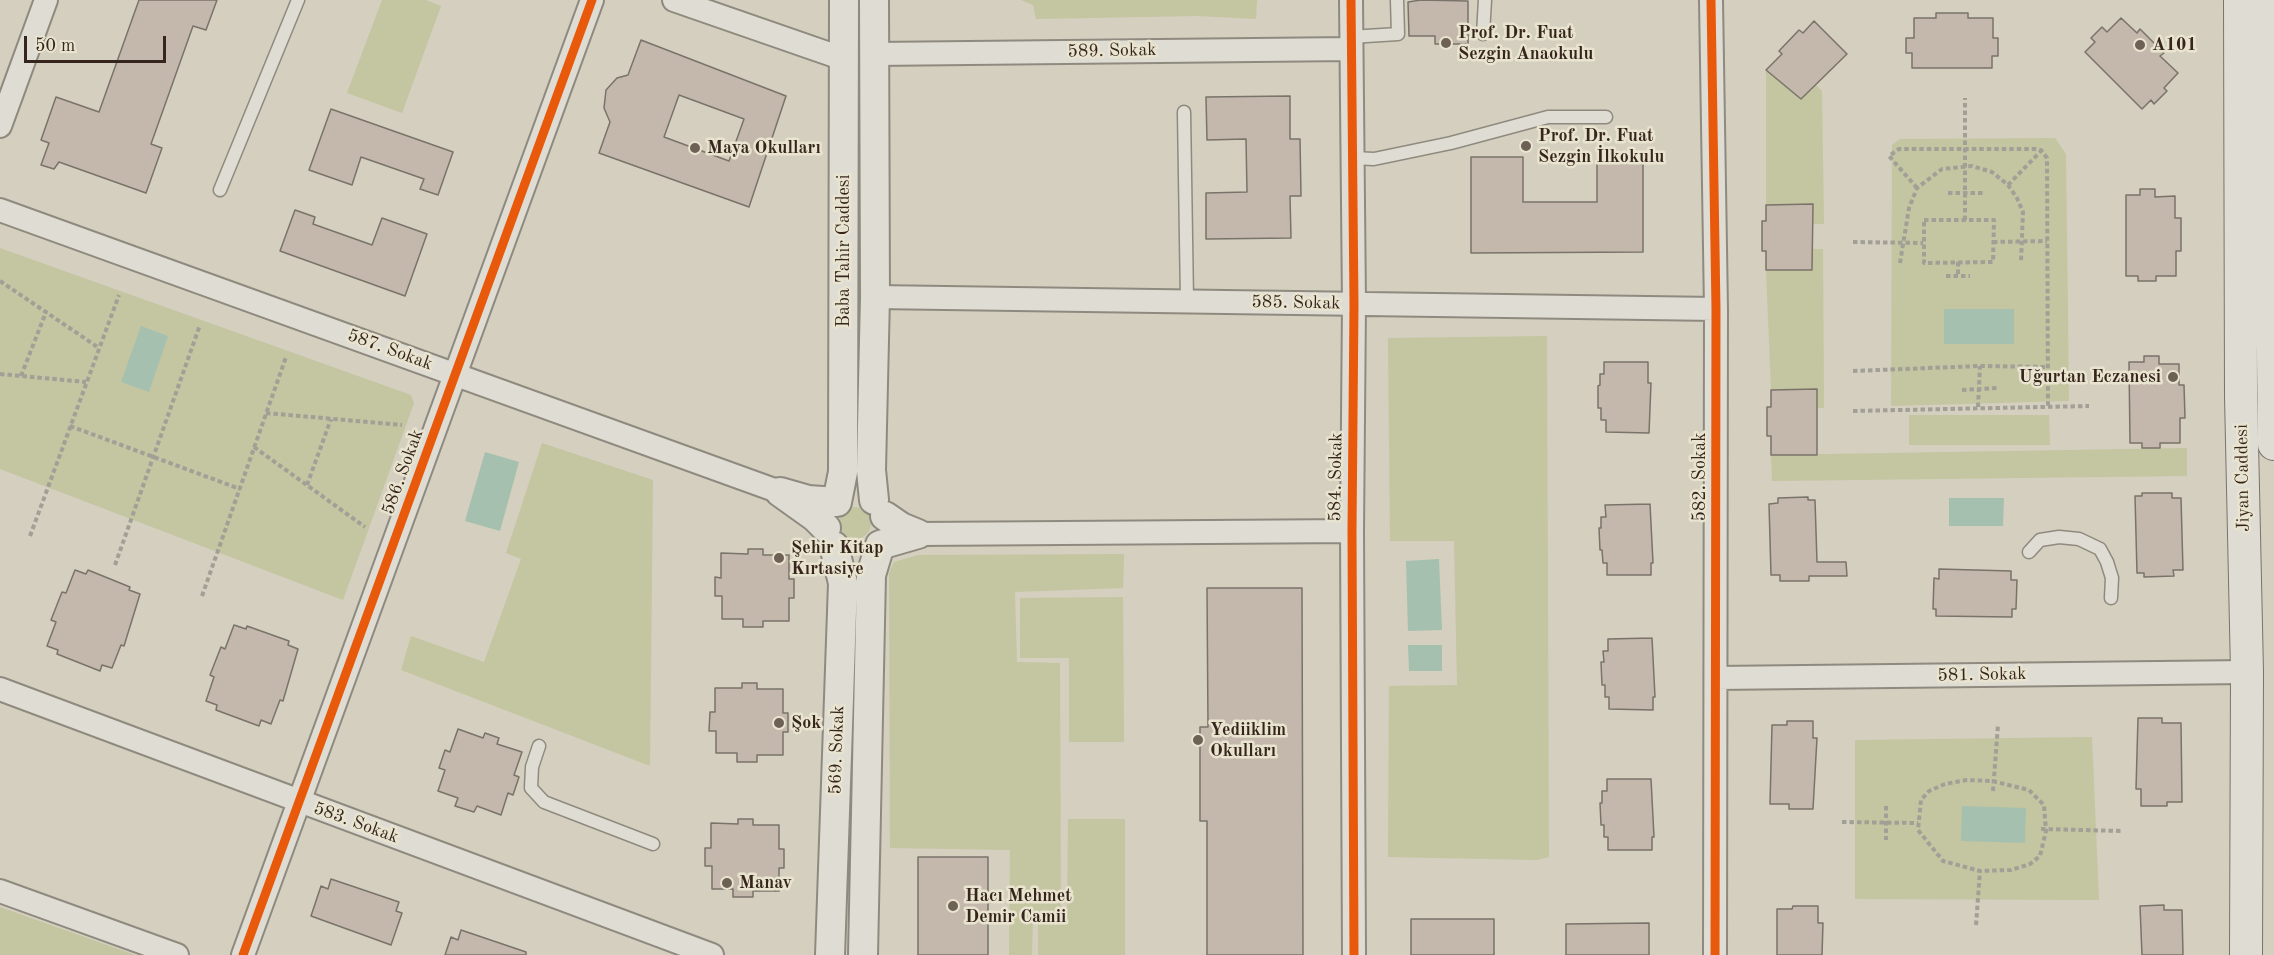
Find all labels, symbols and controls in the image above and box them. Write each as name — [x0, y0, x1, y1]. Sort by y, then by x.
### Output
place label: Prof. Dr. Fuat Sezgin Anaokulu — [1458, 22, 1594, 64]
scale bar — [27, 24, 170, 62]
place label: A101 — [2152, 34, 2197, 56]
marker: Prof. Dr. Fuat Sezgin Anaokulu — [1439, 36, 1453, 50]
text: 50 m — [35, 37, 75, 55]
marker: A101 — [2133, 38, 2147, 52]
street label: 589. Sokak — [1067, 39, 1157, 63]
place label: Prof. Dr. Fuat Sezgin İlkokulu — [1538, 125, 1664, 168]
place label: Maya Okulları — [707, 137, 821, 159]
marker: Prof. Dr. Fuat Sezgin İlkokulu — [1519, 139, 1533, 153]
marker: Maya Okulları — [688, 141, 702, 155]
street label: Baba Tahir Caddesi — [833, 174, 855, 328]
street label: 585. Sokak — [1251, 291, 1341, 315]
street label: 587. Sokak — [344, 325, 436, 375]
place label: Uğurtan Eczanesi — [2018, 366, 2161, 388]
marker: Uğurtan Eczanesi — [2166, 370, 2180, 384]
street label: Jiyan Caddesi — [2231, 424, 2255, 532]
street label: 586. Sokak — [378, 426, 428, 518]
street label: 584. Sokak — [1324, 432, 1348, 522]
street label: 582. Sokak — [1689, 432, 1711, 522]
place label: Şehir Kitap Kırtasiye — [791, 537, 884, 580]
marker: Şehir Kitap Kırtasiye — [772, 551, 786, 565]
street label: 581. Sokak — [1937, 663, 2027, 687]
street label: 569. Sokak — [825, 705, 849, 795]
place label: Şok — [791, 712, 821, 734]
marker: Şok — [772, 716, 786, 730]
place label: Yediiklim Okulları — [1210, 719, 1286, 762]
marker: Yediiklim Okulları — [1191, 733, 1205, 747]
street label: 583. Sokak — [310, 798, 402, 848]
place label: Manav — [739, 872, 792, 894]
marker: Manav — [720, 876, 734, 890]
place label: Hacı Mehmet Demir Camii — [965, 885, 1072, 928]
marker: Hacı Mehmet Demir Camii — [946, 899, 960, 913]

